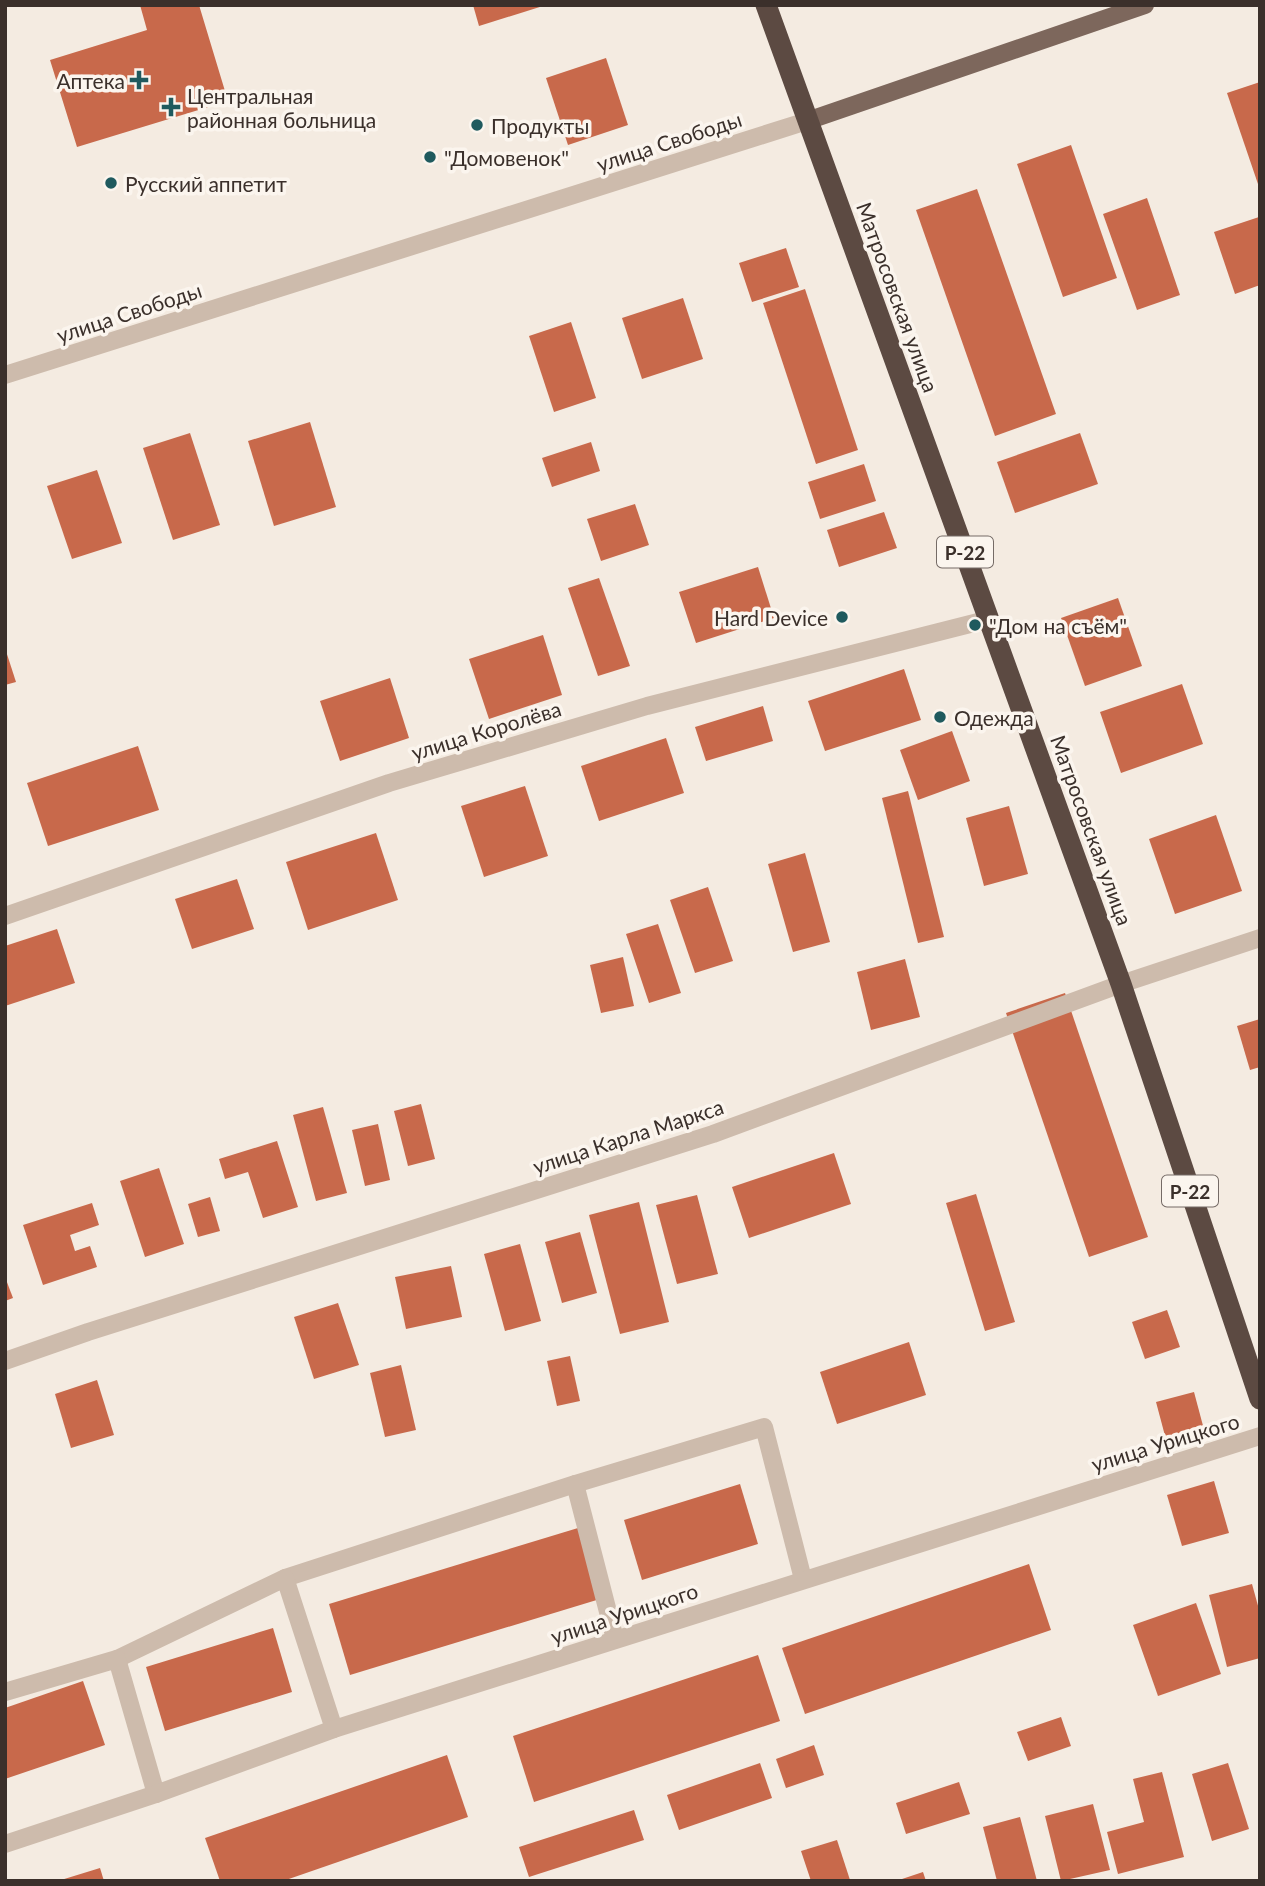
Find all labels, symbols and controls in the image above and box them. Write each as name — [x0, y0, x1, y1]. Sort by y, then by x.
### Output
place label: Аптека — [56, 68, 125, 93]
marker: Аптека — [131, 72, 147, 88]
place label: Центральная районная больница — [187, 83, 376, 132]
marker: Центральная районная больница — [161, 97, 181, 117]
street label: улица Свободы — [593, 106, 745, 176]
place label: Продукты — [491, 113, 590, 138]
marker: Продукты — [469, 117, 485, 133]
place label: "Домовенок" — [444, 145, 569, 170]
marker: "Домовенок" — [422, 149, 438, 165]
place label: Русский аппетит — [125, 171, 287, 196]
marker: Русский аппетит — [103, 175, 119, 191]
street label: Матросовская улица — [852, 199, 944, 395]
street label: улица Свободы — [53, 277, 205, 347]
road number: Р-22 — [937, 537, 993, 568]
place label: Hard Device — [714, 605, 828, 630]
marker: Hard Device — [834, 609, 850, 625]
place label: "Дом на съём" — [989, 613, 1127, 638]
marker: "Дом на съём" — [967, 617, 983, 633]
street label: улица Королёва — [408, 695, 564, 765]
place label: Одежда — [954, 705, 1034, 730]
marker: Одежда — [932, 709, 948, 725]
street label: Матросовская улица — [1046, 732, 1138, 928]
street label: улица Карла Маркса — [530, 1093, 726, 1179]
road number: Р-22 — [1162, 1176, 1218, 1206]
street label: улица Урицкого — [1088, 1408, 1242, 1476]
street label: улица Урицкого — [547, 1577, 701, 1649]

